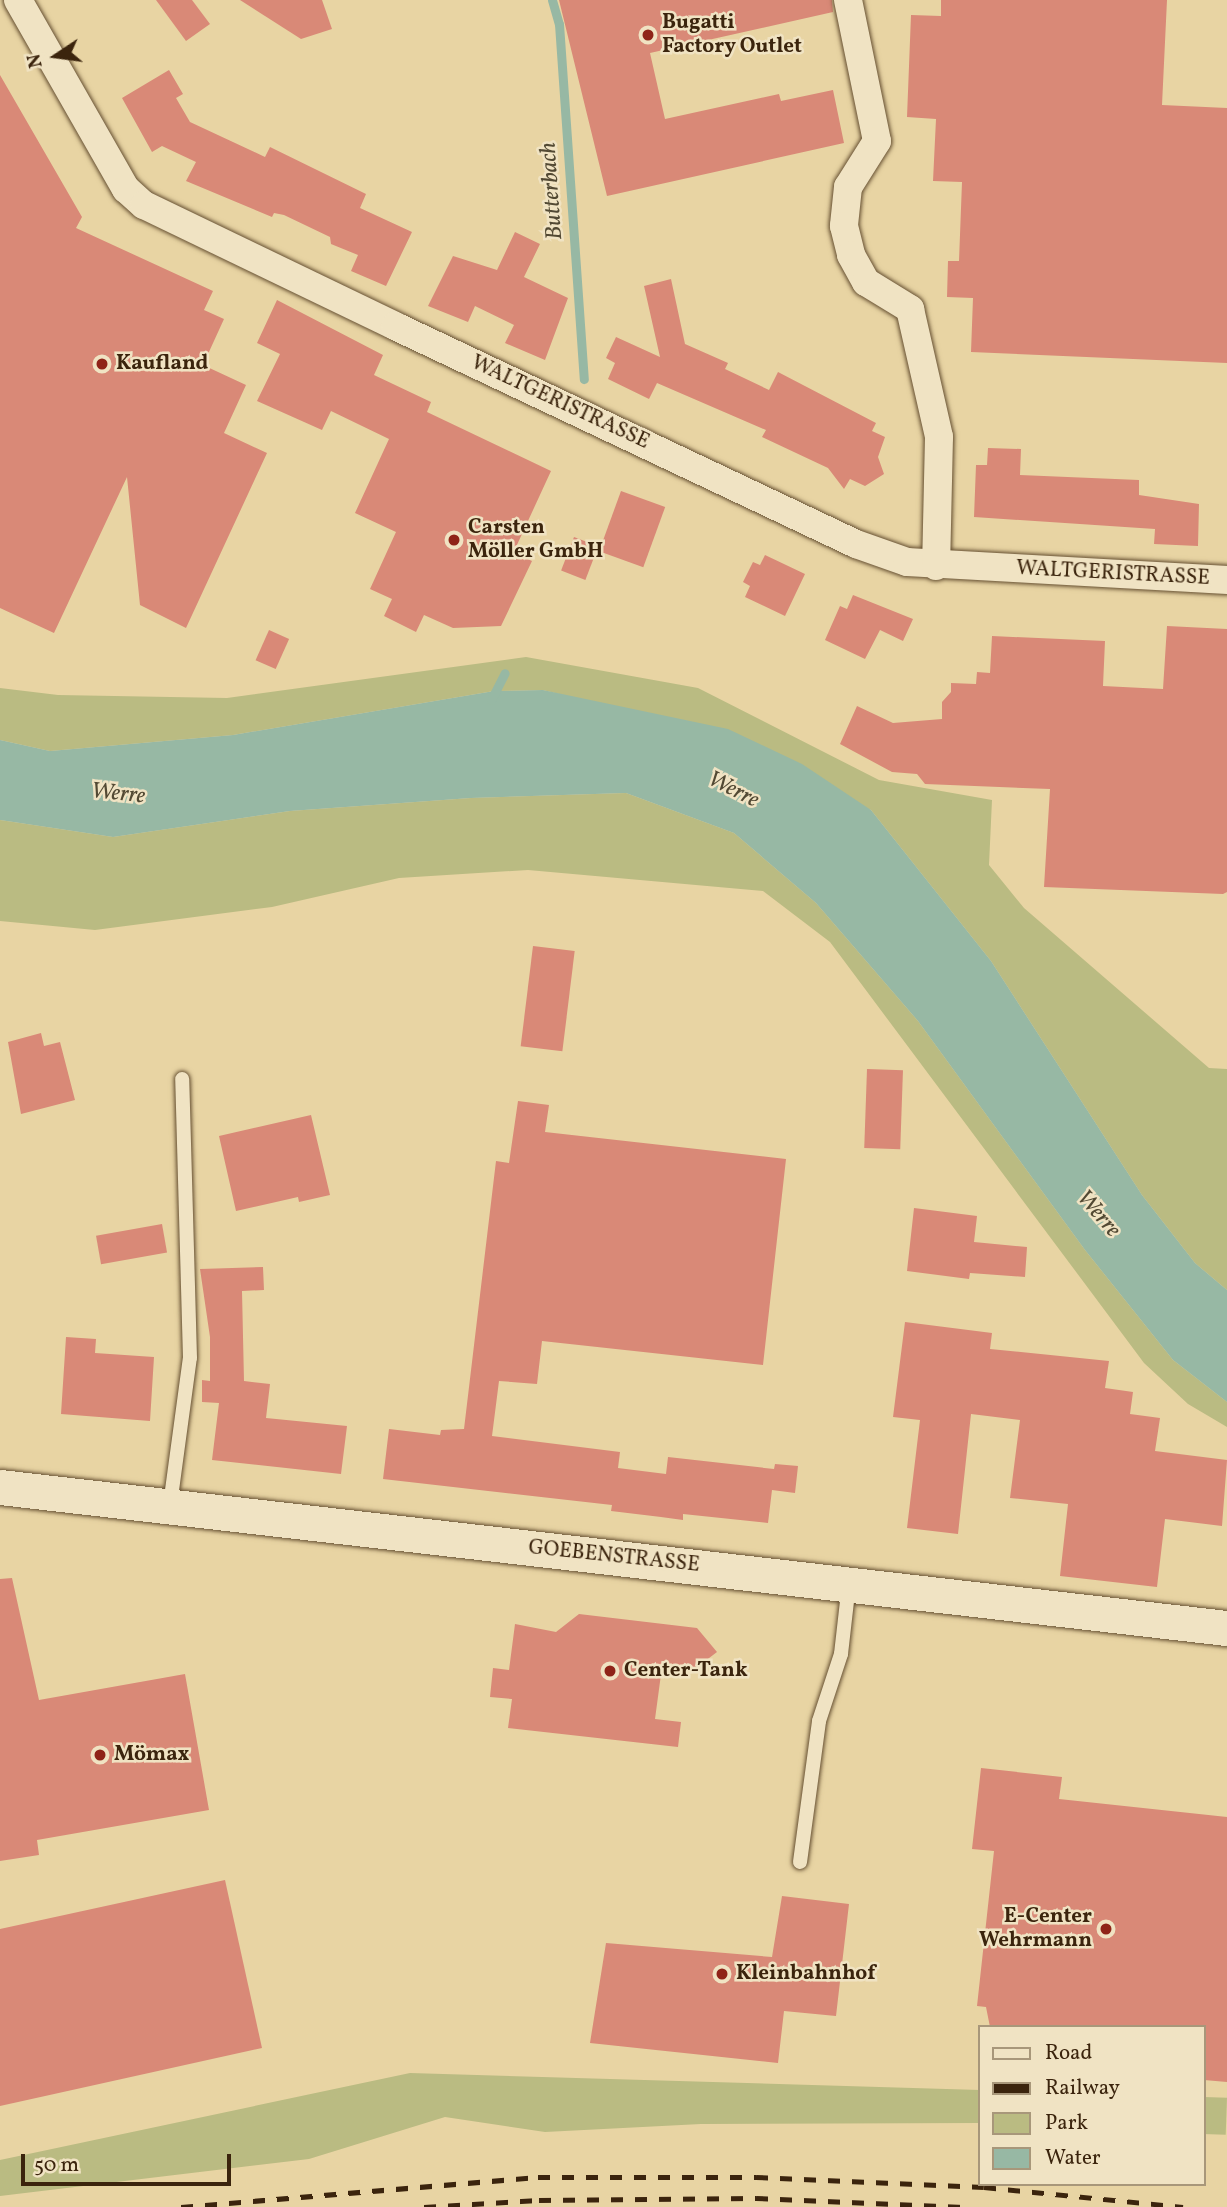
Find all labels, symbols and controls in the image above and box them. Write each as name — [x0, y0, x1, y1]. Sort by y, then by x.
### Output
place label: Bugatti Factory Outlet — [662, 10, 802, 60]
north arrow — [21, 21, 91, 91]
marker: Bugatti Factory Outlet — [640, 27, 656, 43]
text: N — [21, 51, 50, 70]
water label: Butterbach — [535, 141, 569, 241]
place label: Kaufland — [116, 351, 208, 377]
street label: WALTGERISTRASSE — [467, 351, 653, 455]
marker: Kaufland — [94, 356, 110, 372]
place label: Carsten Möller GmbH — [468, 515, 603, 565]
marker: Carsten Möller GmbH — [446, 532, 462, 548]
street label: WALTGERISTRASSE — [1015, 556, 1211, 592]
water label: Werre — [703, 765, 763, 815]
water label: Werre — [90, 777, 146, 811]
water label: Werre — [1070, 1185, 1126, 1243]
street label: GOEBENSTRASSE — [527, 1535, 701, 1579]
place label: Center-Tank — [624, 1658, 748, 1684]
marker: Center-Tank — [602, 1663, 618, 1679]
place label: Mömax — [114, 1742, 189, 1768]
marker: Mömax — [92, 1747, 108, 1763]
place label: E-Center Wehrmann — [979, 1904, 1092, 1954]
marker: E-Center Wehrmann — [1098, 1921, 1114, 1937]
place label: Kleinbahnhof — [736, 1961, 876, 1987]
marker: Kleinbahnhof — [714, 1966, 730, 1982]
legend — [978, 2025, 1206, 2186]
text: Road — [1045, 2039, 1092, 2068]
text: Railway — [1045, 2074, 1120, 2103]
text: Park — [1045, 2109, 1088, 2138]
scale bar — [24, 2140, 234, 2184]
text: Water — [1045, 2144, 1101, 2173]
text: 50 m — [34, 2151, 79, 2180]

